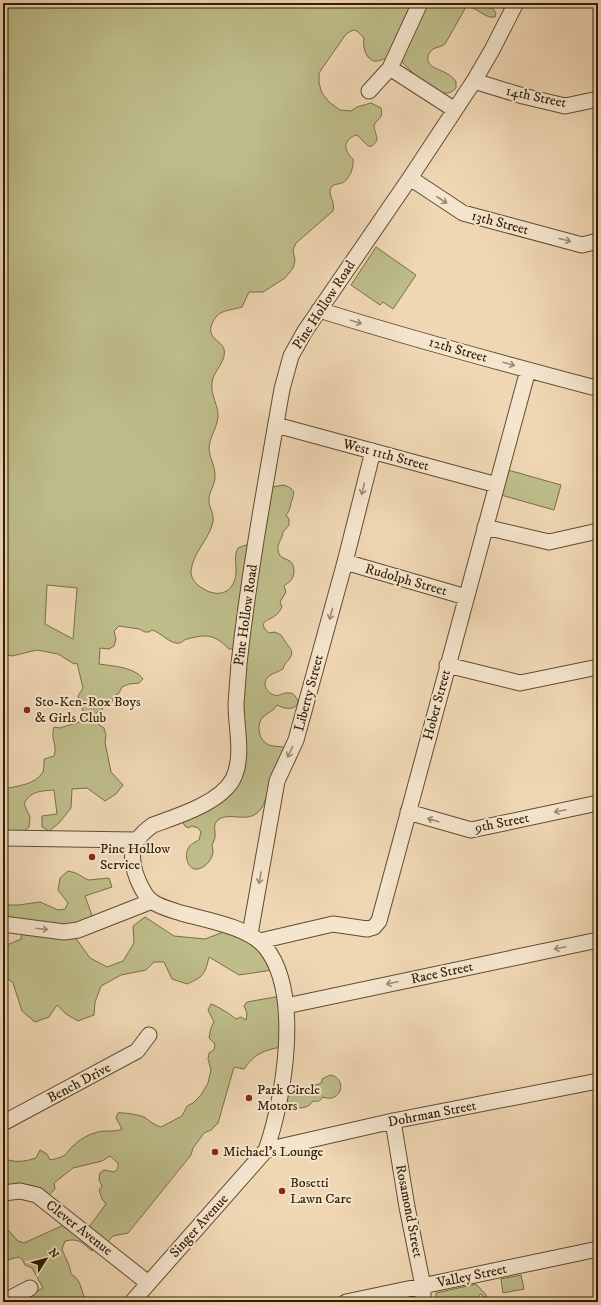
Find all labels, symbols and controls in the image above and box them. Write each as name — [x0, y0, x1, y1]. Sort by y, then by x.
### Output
street label: 14th Street — [504, 82, 568, 112]
one-way arrow — [436, 196, 448, 204]
street label: 13th Street — [470, 207, 531, 239]
one-way arrow — [558, 237, 571, 244]
street label: Pine Hollow Road — [289, 257, 359, 353]
one-way arrow — [350, 319, 363, 326]
street label: 12th Street — [427, 333, 490, 367]
one-way arrow — [502, 361, 515, 368]
street label: West 11th Street — [340, 435, 431, 475]
one-way arrow — [359, 482, 366, 495]
street label: Rudolph Street — [363, 560, 450, 600]
street label: Pine Hollow Road — [230, 563, 262, 667]
one-way arrow — [326, 608, 334, 621]
street label: Liberty Street — [290, 652, 328, 733]
street label: Hober Street — [419, 667, 455, 742]
place label: Sto-Ken-Rox Boys & Girls Club — [35, 693, 141, 727]
marker: Sto-Ken-Rox Boys & Girls Club — [22, 705, 32, 715]
one-way arrow — [286, 746, 293, 758]
one-way arrow — [554, 807, 567, 815]
street label: 9th Street — [472, 809, 531, 837]
one-way arrow — [427, 815, 440, 823]
place label: Pine Hollow Service — [100, 840, 170, 874]
marker: Pine Hollow Service — [87, 852, 97, 862]
one-way arrow — [256, 871, 264, 884]
one-way arrow — [35, 925, 48, 933]
one-way arrow — [554, 944, 567, 952]
street label: Race Street — [409, 958, 475, 988]
one-way arrow — [385, 980, 398, 988]
street label: Bench Drive — [44, 1059, 114, 1107]
place label: Park Circle Motors — [257, 1081, 320, 1115]
marker: Park Circle Motors — [244, 1093, 254, 1103]
street label: Dohrman Street — [386, 1097, 478, 1131]
place label: Michael's Lounge — [223, 1143, 324, 1161]
marker: Michael's Lounge — [210, 1147, 220, 1157]
street label: Rosamond Street — [391, 1163, 427, 1260]
place label: Bosetti Lawn Care — [290, 1174, 352, 1208]
marker: Bosetti Lawn Care — [277, 1186, 287, 1196]
street label: Singer Avenue — [166, 1190, 232, 1262]
street label: Clever Avenue — [42, 1196, 116, 1260]
north arrow — [26, 1239, 66, 1279]
text: N — [45, 1246, 62, 1261]
street label: Valley Street — [434, 1260, 509, 1292]

